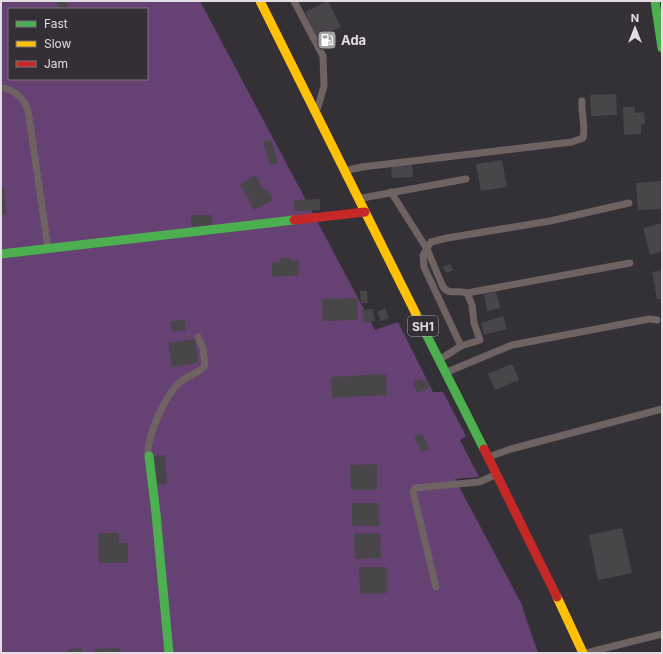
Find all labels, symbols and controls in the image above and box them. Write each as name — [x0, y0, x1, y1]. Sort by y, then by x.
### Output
legend — [8, 8, 148, 80]
north arrow — [615, 8, 655, 48]
text: N — [631, 11, 639, 25]
text: Fast — [44, 16, 68, 31]
fuel station icon: Ada — [316, 29, 338, 51]
place label: Ada — [341, 32, 366, 48]
text: Slow — [44, 36, 72, 51]
text: Jam — [44, 56, 68, 71]
road number: SH1 — [408, 316, 438, 336]

